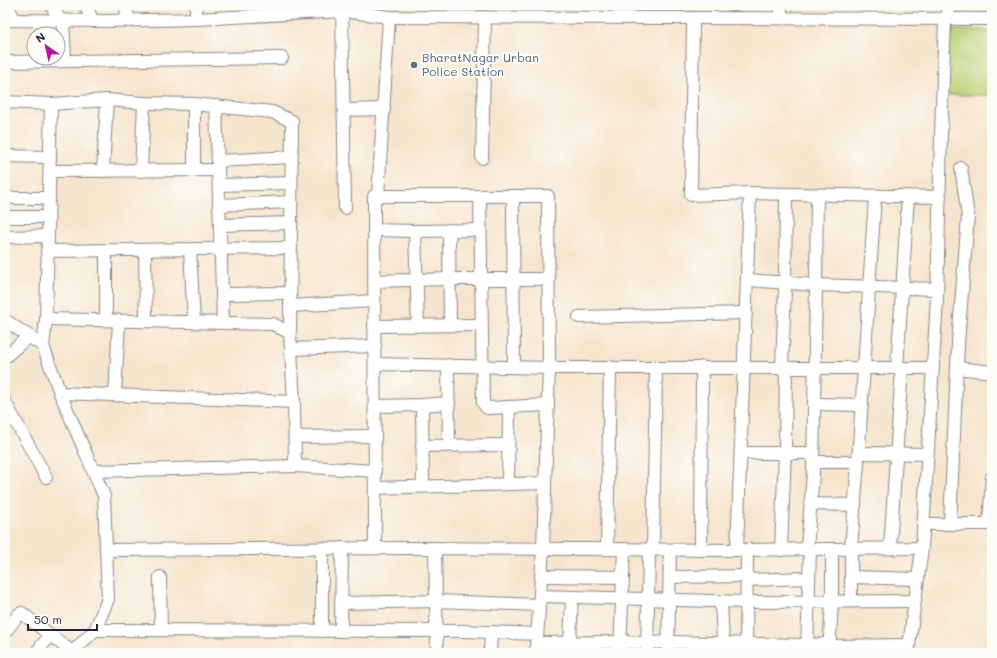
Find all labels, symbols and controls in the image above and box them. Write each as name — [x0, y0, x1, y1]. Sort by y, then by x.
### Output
north arrow — [26, 26, 66, 66]
text: N — [32, 29, 48, 46]
place label: BharatNagar Urban Police Station — [422, 49, 539, 79]
marker: BharatNagar Urban Police Station — [409, 60, 419, 70]
scale bar — [28, 606, 97, 632]
text: 50 m — [34, 611, 62, 627]

